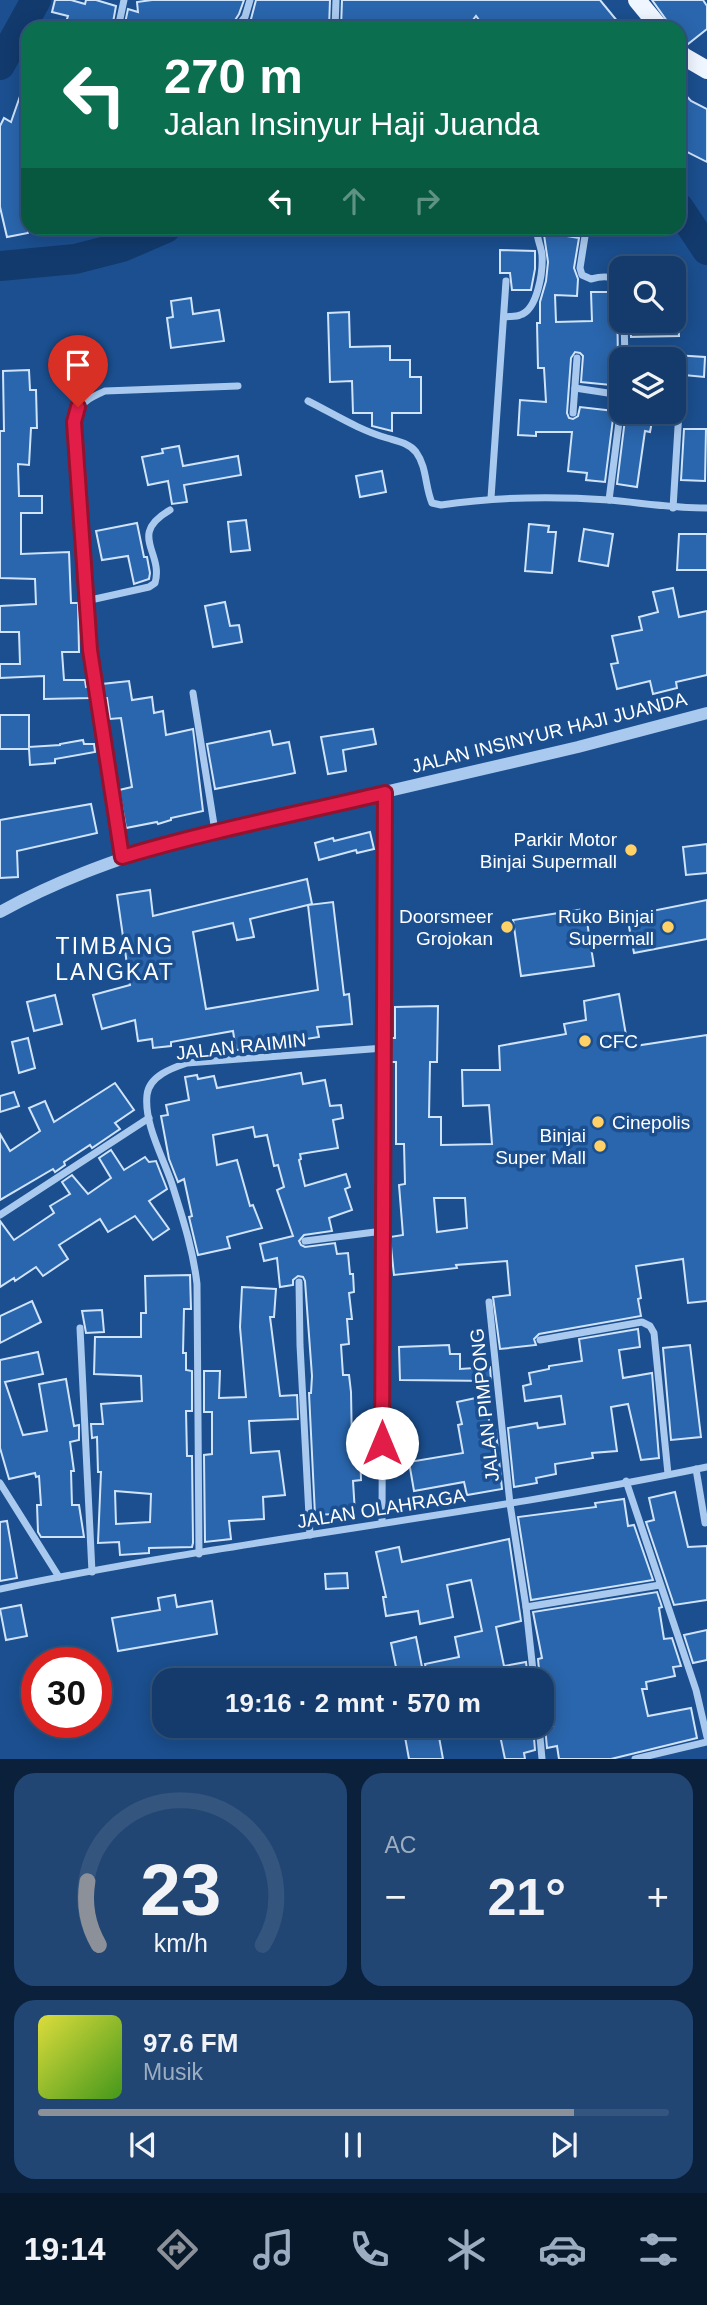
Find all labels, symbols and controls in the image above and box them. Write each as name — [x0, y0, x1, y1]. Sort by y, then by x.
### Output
icon: left — [49, 49, 140, 140]
text: 270 m — [164, 49, 303, 103]
text: Jalan Insinyur Haji Juanda — [164, 106, 539, 142]
icon: left — [262, 182, 300, 220]
icon: ahead — [335, 182, 373, 220]
icon: right — [408, 182, 446, 220]
map controls — [609, 256, 686, 424]
button: search — [609, 256, 686, 333]
pin — [48, 335, 108, 407]
icon: arrive — [59, 346, 97, 384]
button: layers — [609, 347, 686, 424]
street label: JALAN INSINYUR HAJI JUANDA — [409, 688, 689, 777]
place label: Parkir Motor Binjai Supermall — [480, 829, 618, 872]
marker: Parkir Motor Binjai Supermall — [623, 842, 639, 858]
place label: Doorsmeer Grojokan — [399, 906, 494, 949]
place label: Ruko Binjai Supermall — [558, 906, 654, 949]
marker: Doorsmeer Grojokan — [499, 919, 515, 935]
marker: Ruko Binjai Supermall — [660, 919, 676, 935]
district label: TIMBANG LANGKAT — [55, 933, 175, 985]
street label: JALAN RAIMIN — [175, 1029, 307, 1064]
place label: CFC — [599, 1031, 638, 1052]
marker: CFC — [577, 1033, 593, 1049]
place label: Cinepolis — [612, 1112, 690, 1133]
marker: Cinepolis — [590, 1114, 606, 1130]
place label: Binjai Super Mall — [495, 1125, 586, 1168]
marker: Binjai Super Mall — [592, 1138, 608, 1154]
street label: JALAN PIMPONG — [466, 1327, 503, 1483]
position arrow — [345, 1406, 419, 1480]
street label: JALAN OLAHRAGA — [295, 1485, 467, 1532]
speed limit sign: 30 — [21, 1647, 112, 1738]
text: 19:16 · 2 mnt · 570 m — [225, 1688, 481, 1718]
text: AC — [385, 1832, 416, 1858]
text: 23 — [140, 1850, 221, 1931]
text: 21° — [487, 1868, 566, 1926]
text: − — [385, 1876, 407, 1918]
text: + — [647, 1876, 669, 1918]
text: km/h — [153, 1929, 207, 1957]
text: 97.6 FM — [143, 2028, 238, 2058]
text: Musik — [143, 2059, 203, 2085]
icon: previous — [124, 2126, 162, 2164]
icon: pause — [334, 2126, 372, 2164]
icon: next — [545, 2126, 583, 2164]
icon: directions — [153, 2225, 202, 2274]
icon: music — [249, 2225, 298, 2274]
icon: phone — [345, 2225, 394, 2274]
icon: climate — [442, 2225, 491, 2274]
icon: car — [538, 2225, 587, 2274]
icon: filters — [634, 2225, 683, 2274]
text: 19:14 — [24, 2231, 105, 2267]

